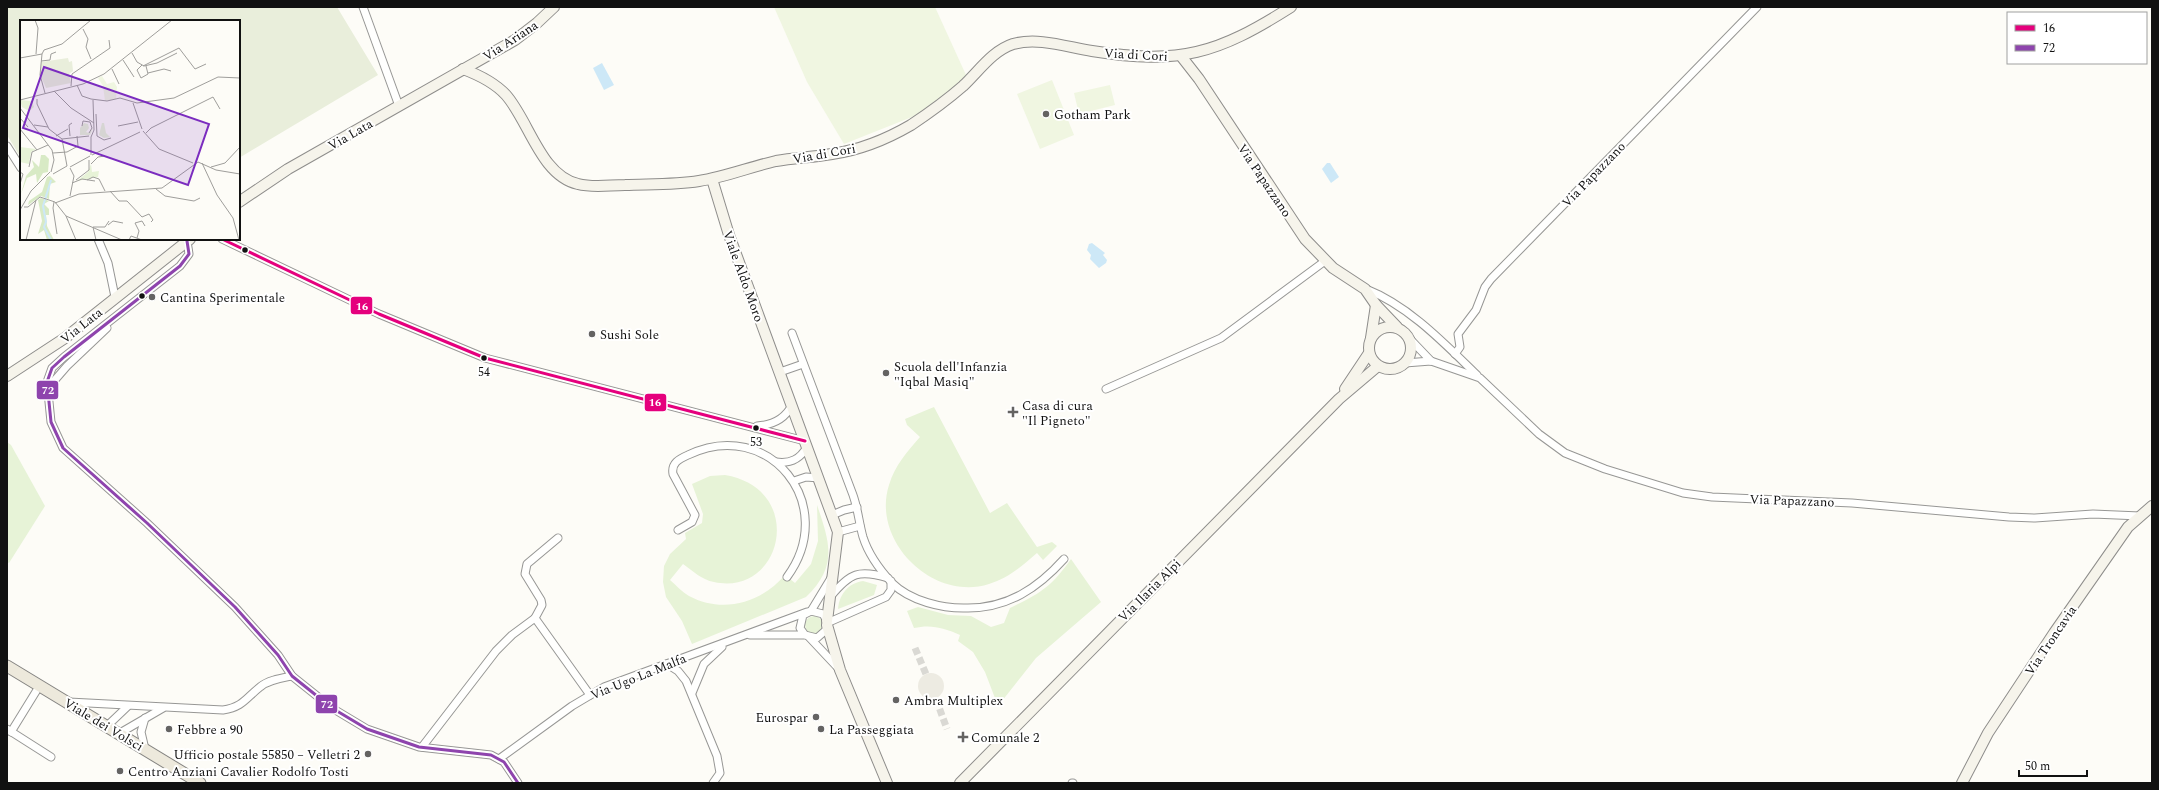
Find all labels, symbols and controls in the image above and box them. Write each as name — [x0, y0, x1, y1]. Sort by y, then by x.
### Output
legend — [2007, 12, 2147, 64]
street label: Via Ariana — [479, 15, 543, 66]
text: 16 — [2043, 19, 2055, 38]
inset map — [20, 20, 240, 240]
text: 72 — [2043, 39, 2055, 58]
street label: Via di Cori — [1104, 43, 1168, 67]
place label: Gotham Park — [1054, 105, 1131, 125]
marker: Gotham Park — [1041, 109, 1051, 119]
street label: Via Lata — [324, 114, 377, 156]
street label: Via Papazzano — [1557, 137, 1630, 212]
street label: Via di Cori — [791, 139, 857, 169]
street label: Via Papazzano — [1232, 140, 1296, 221]
street label: Viale Aldo Moro — [717, 228, 769, 325]
unlabelled marker — [240, 245, 250, 255]
place label: Cantina Sperimentale — [160, 288, 285, 308]
unlabelled marker — [137, 291, 147, 301]
marker: Cantina Sperimentale — [147, 292, 157, 302]
line badge: 16 — [350, 296, 373, 315]
text: 16 — [356, 298, 368, 315]
street label: Via Lata — [56, 302, 108, 349]
place label: Sushi Sole — [600, 325, 659, 345]
marker: Sushi Sole — [587, 329, 597, 339]
marker: 54 — [479, 353, 489, 363]
place label: Scuola dell'Infanzia "Iqbal Masiq" — [894, 357, 1008, 392]
place label: 54 — [478, 363, 490, 382]
marker: Scuola dell'Infanzia "Iqbal Masiq" — [881, 368, 891, 378]
line badge: 72 — [36, 380, 59, 400]
text: 72 — [42, 382, 54, 399]
line badge: 16 — [644, 393, 667, 412]
text: 16 — [649, 394, 661, 411]
place label: Casa di cura "Il Pigneto" — [1022, 396, 1093, 431]
marker: Casa di cura "Il Pigneto" — [1007, 406, 1019, 418]
marker: 53 — [751, 423, 761, 433]
place label: 53 — [750, 433, 762, 452]
street label: Via Papazzano — [1749, 490, 1835, 512]
street label: Via Ilaria Alpi — [1114, 555, 1186, 627]
street label: Via Troncavia — [2020, 601, 2082, 680]
street label: Via Ugo La Malfa — [587, 648, 690, 705]
place label: Ambra Multiplex — [904, 691, 1004, 711]
street label: Viale dei Volsci — [60, 693, 147, 757]
line badge: 72 — [315, 694, 338, 714]
marker: Ambra Multiplex — [891, 695, 901, 705]
text: 72 — [321, 696, 333, 713]
place label: Eurospar — [755, 708, 808, 728]
marker: Eurospar — [811, 712, 821, 722]
place label: Febbre a 90 — [177, 720, 243, 740]
place label: La Passeggiata — [829, 720, 915, 740]
marker: Febbre a 90 — [164, 724, 174, 734]
marker: La Passeggiata — [816, 724, 826, 734]
place label: Comunale 2 — [971, 728, 1040, 748]
marker: Comunale 2 — [958, 732, 968, 742]
place label: Ufficio postale 55850 – Velletri 2 — [173, 745, 360, 765]
marker: Ufficio postale 55850 – Velletri 2 — [363, 749, 373, 759]
scale bar — [2019, 752, 2087, 778]
text: 50 m — [2025, 757, 2050, 776]
place label: Centro Anziani Cavalier Rodolfo Tosti — [128, 762, 349, 782]
marker: Centro Anziani Cavalier Rodolfo Tosti — [115, 766, 125, 776]

